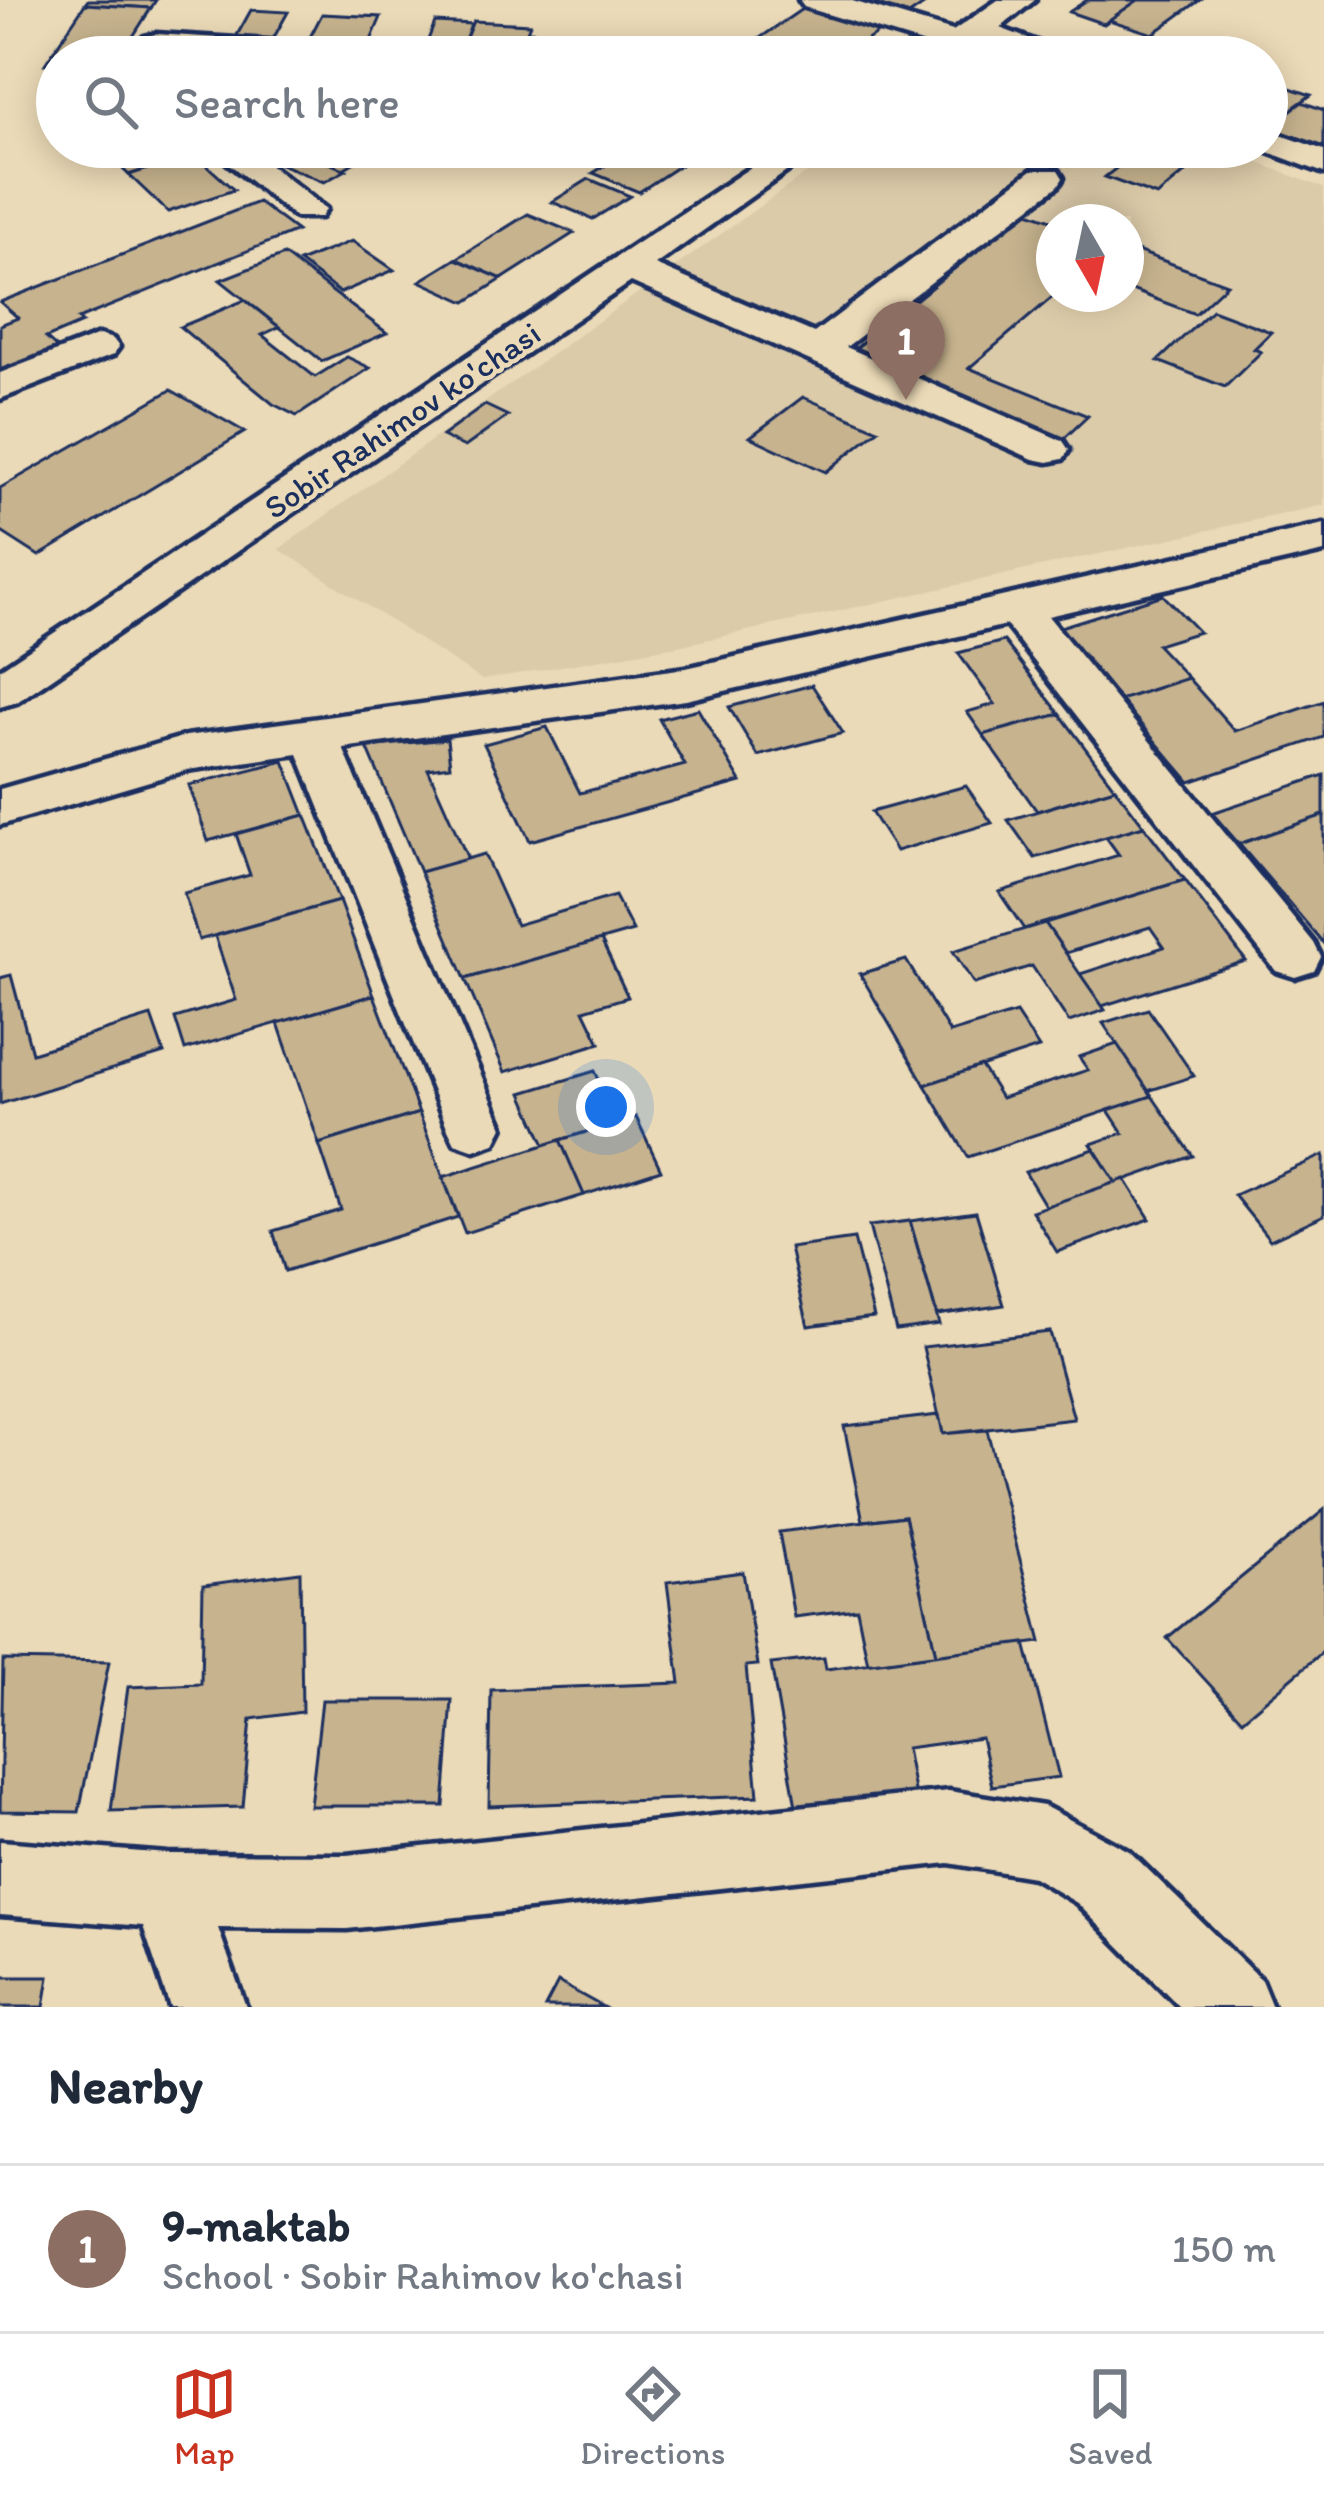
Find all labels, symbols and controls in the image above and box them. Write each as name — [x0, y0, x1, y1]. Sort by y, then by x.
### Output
search box — [36, 36, 1288, 168]
icon: search — [78, 69, 144, 135]
text: Search here — [174, 75, 400, 129]
north arrow — [1036, 204, 1144, 312]
pin: 1 — [867, 301, 945, 400]
street label: Sobir Rahimov ko'chasi — [257, 313, 547, 527]
your location — [576, 1077, 636, 1137]
text: Nearby — [48, 2055, 203, 2116]
text: 9-maktab — [162, 2198, 350, 2252]
text: 1 — [78, 2225, 96, 2272]
text: 150 m — [1172, 2225, 1276, 2272]
text: School · Sobir Rahimov ko'chasi — [162, 2252, 683, 2299]
tab: Map — [171, 2361, 237, 2472]
tab: Directions — [580, 2361, 725, 2472]
tab: Saved — [1068, 2361, 1153, 2472]

